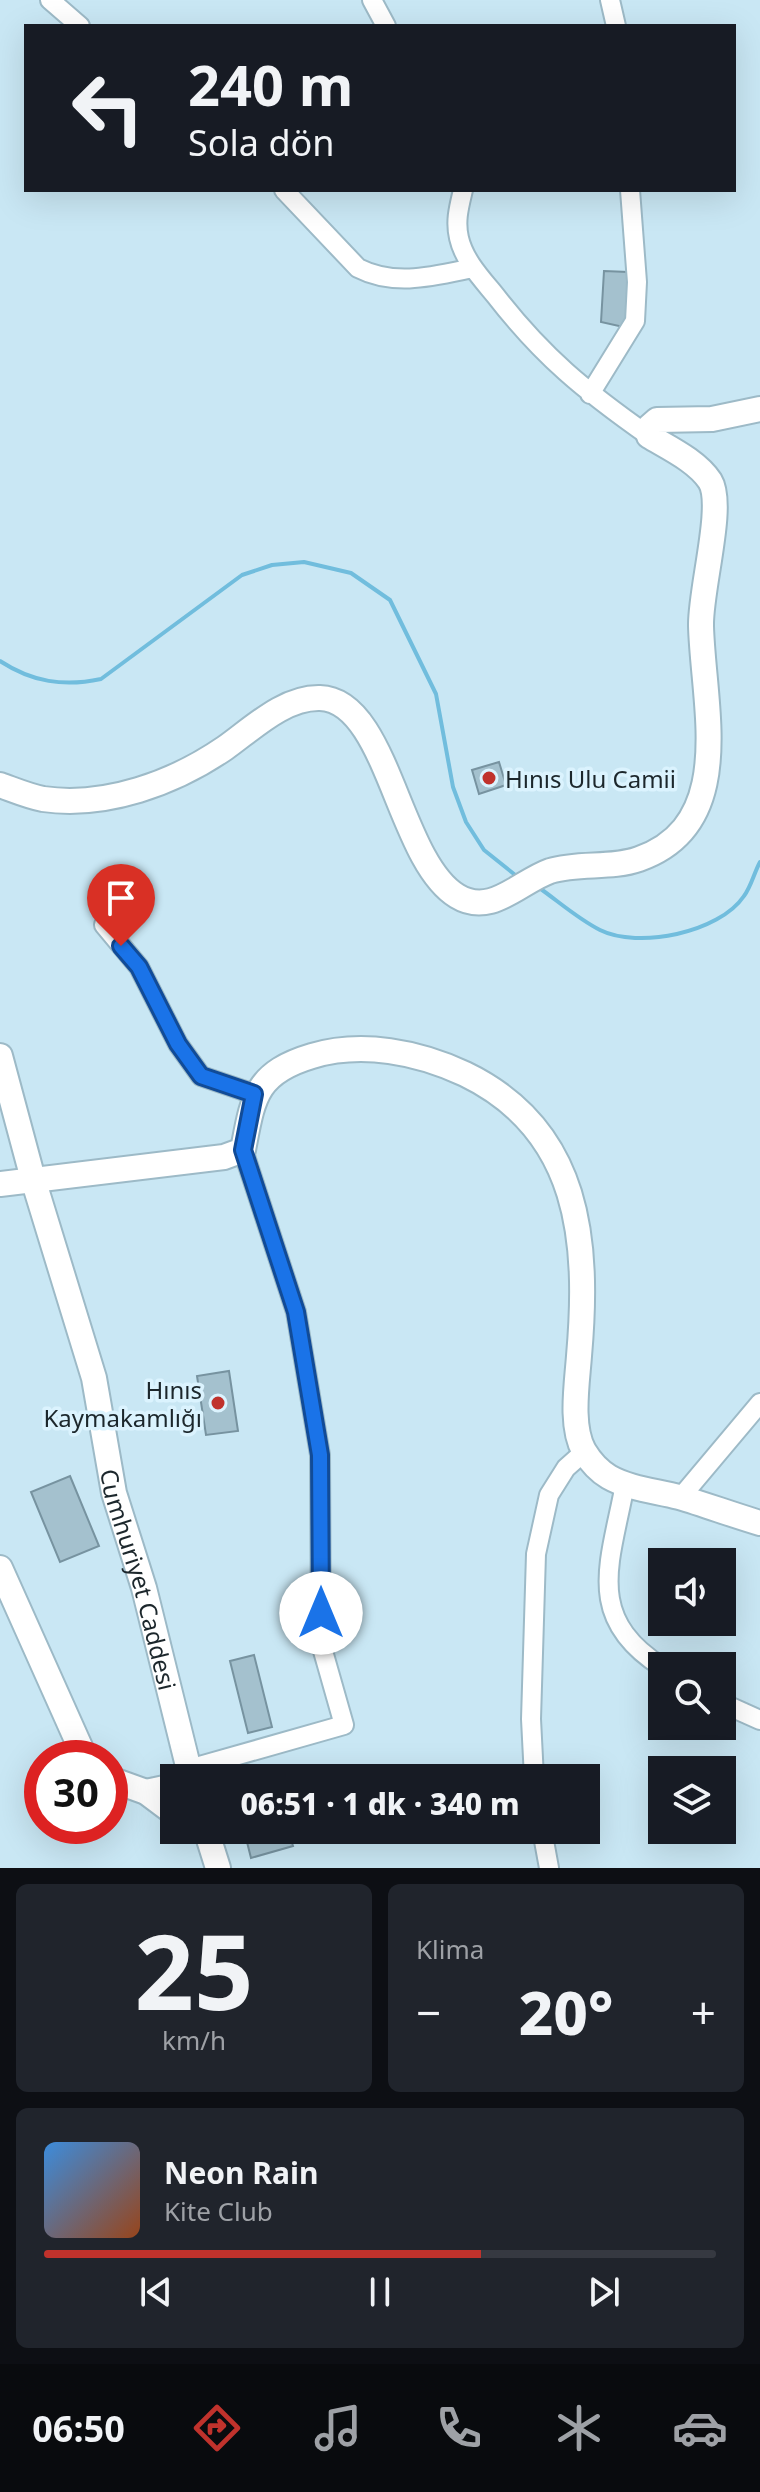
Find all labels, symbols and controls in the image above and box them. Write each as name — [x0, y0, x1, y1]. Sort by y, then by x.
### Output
text: 240 m — [188, 46, 353, 122]
icon: left — [56, 56, 160, 160]
text: Sola dön — [188, 118, 335, 167]
place label: Hınıs Ulu Camii — [505, 762, 676, 795]
marker: Hınıs Ulu Camii — [480, 769, 498, 787]
pin — [87, 864, 155, 946]
icon: arrive — [99, 876, 143, 920]
place label: Hınıs Kaymakamlığı — [43, 1373, 202, 1434]
marker: Hınıs Kaymakamlığı — [209, 1394, 227, 1412]
street label: Cumhuriyet Caddesi — [94, 1466, 185, 1693]
map controls — [648, 1548, 736, 1844]
button: sound — [648, 1548, 736, 1636]
position arrow — [279, 1571, 363, 1655]
button: search — [648, 1652, 736, 1740]
speed limit sign: 30 — [24, 1740, 128, 1844]
button: layers — [648, 1756, 736, 1844]
text: 06:51 · 1 dk · 340 m — [241, 1783, 520, 1824]
text: 25 — [135, 1899, 253, 2040]
text: Klima — [416, 1931, 484, 1967]
text: 20° — [519, 1971, 613, 2053]
text: − — [416, 1982, 441, 2042]
text: + — [691, 1982, 716, 2042]
text: km/h — [162, 2022, 226, 2058]
text: Neon Rain — [164, 2152, 318, 2193]
text: Kite Club — [164, 2193, 273, 2229]
icon: previous — [134, 2270, 178, 2314]
icon: pause — [358, 2270, 402, 2314]
icon: next — [582, 2270, 626, 2314]
icon: directions — [189, 2400, 245, 2456]
icon: music — [310, 2400, 366, 2456]
icon: phone — [431, 2400, 487, 2456]
icon: climate — [551, 2400, 607, 2456]
icon: car — [672, 2400, 728, 2456]
text: 06:50 — [32, 2404, 125, 2453]

